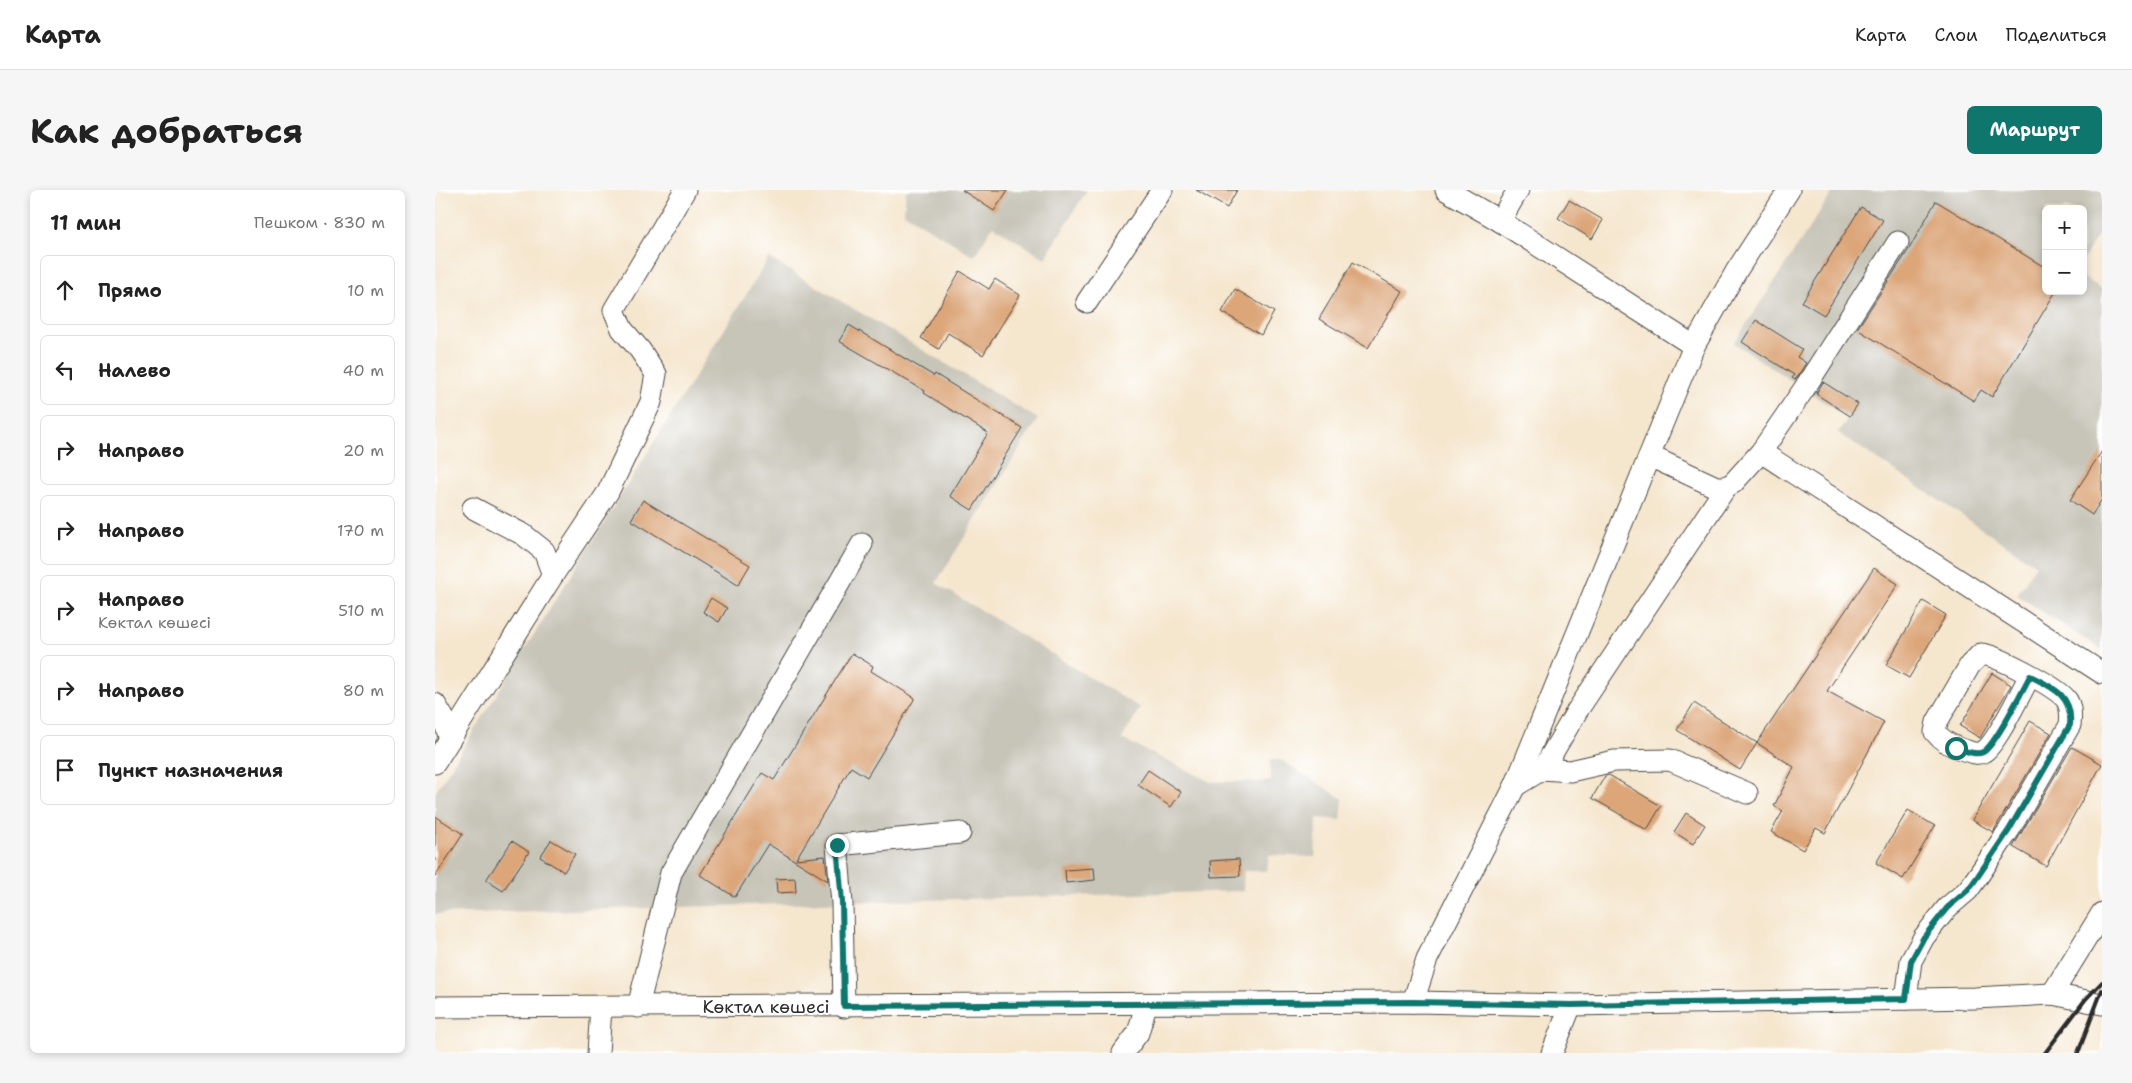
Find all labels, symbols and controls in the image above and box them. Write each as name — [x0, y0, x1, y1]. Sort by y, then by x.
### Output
text: Карта — [25, 19, 101, 51]
text: Карта — [1855, 23, 1906, 47]
text: Слои — [1934, 23, 1978, 47]
text: Поделиться — [2006, 23, 2107, 47]
button: Маршрут — [1967, 106, 2102, 154]
text: Как добраться — [30, 107, 303, 154]
map controls — [2042, 205, 2087, 295]
button: + — [2042, 205, 2087, 250]
text: 11 мин — [50, 209, 121, 237]
text: Пешком · 830 m — [254, 212, 385, 233]
button: − — [2042, 250, 2087, 295]
icon: ahead — [51, 276, 79, 304]
text: Прямо — [98, 278, 162, 303]
text: 10 m — [347, 280, 384, 301]
icon: left — [51, 356, 79, 384]
text: Налево — [98, 358, 171, 383]
text: 40 m — [342, 360, 384, 381]
icon: right — [51, 436, 79, 464]
text: Направо — [98, 438, 184, 463]
text: 20 m — [343, 440, 384, 461]
icon: right — [51, 516, 79, 544]
text: Направо — [98, 518, 184, 543]
text: 170 m — [337, 520, 384, 541]
text: Направо — [98, 587, 184, 612]
icon: right — [51, 596, 79, 624]
text: 510 m — [338, 600, 384, 621]
text: Көктал көшесі — [98, 612, 211, 633]
icon: right — [51, 676, 79, 704]
text: Направо — [98, 678, 184, 703]
text: 80 m — [343, 680, 384, 701]
route start — [1945, 737, 1968, 760]
icon: arrive — [51, 756, 79, 784]
text: Пункт назначения — [98, 758, 283, 783]
route end — [826, 834, 849, 857]
street label: Көктал көшесі — [702, 995, 830, 1019]

